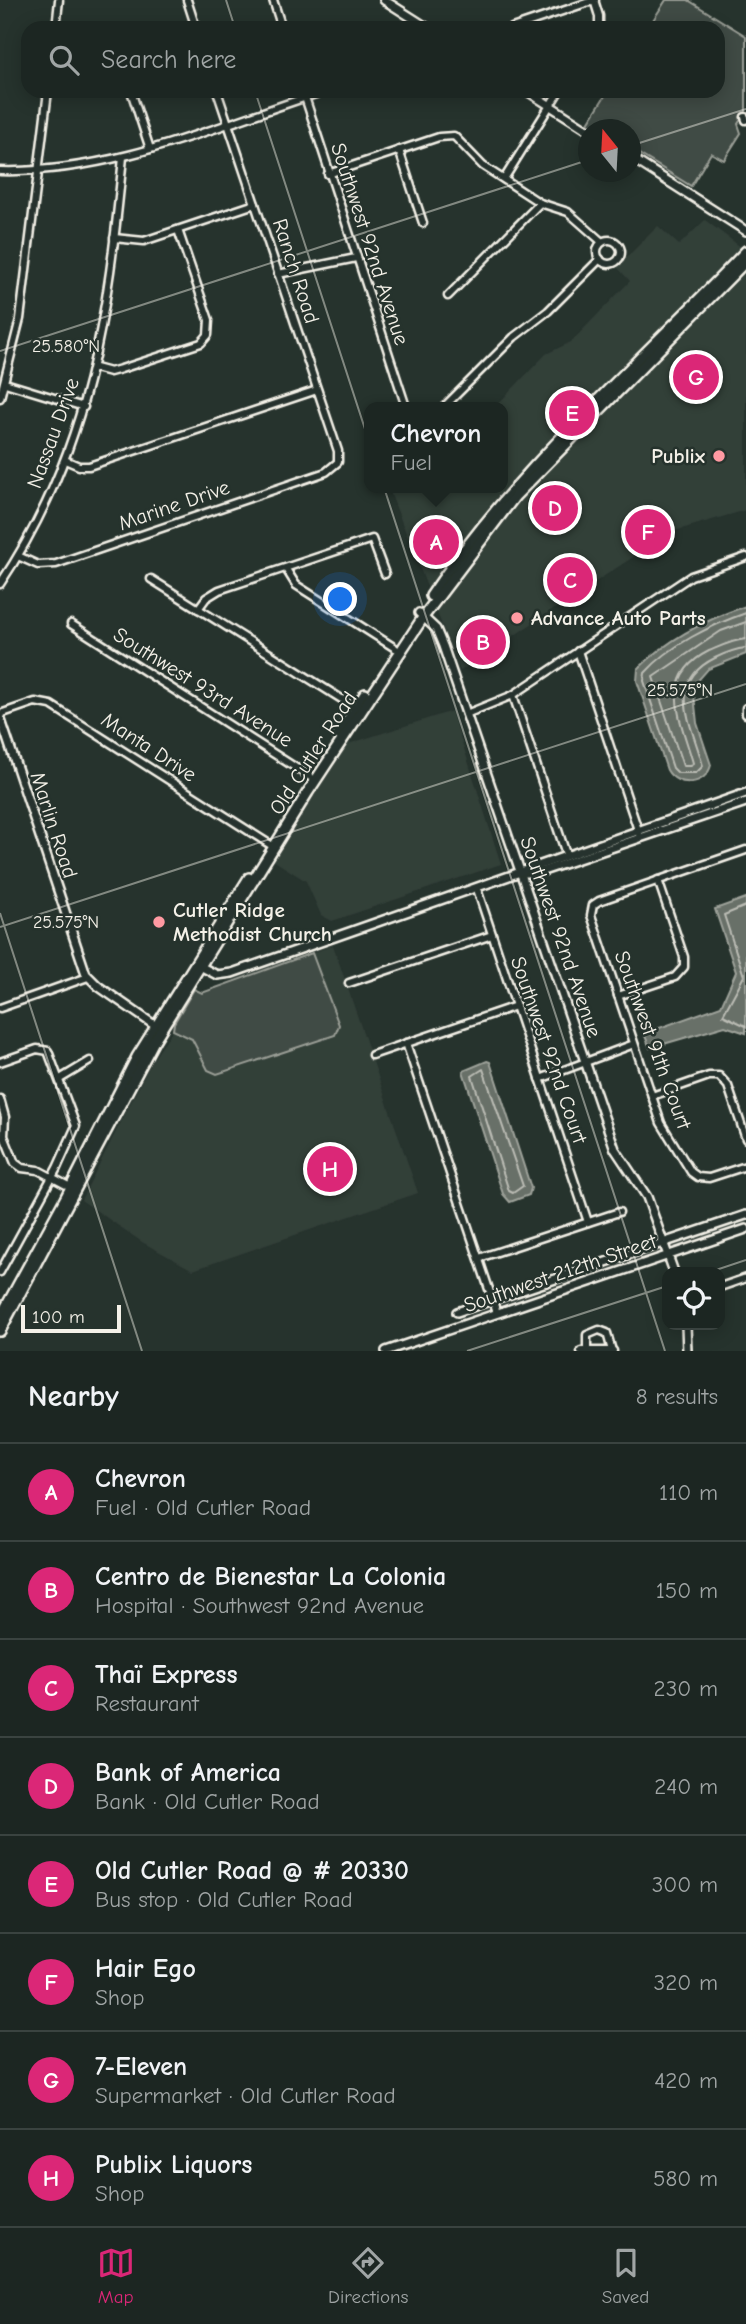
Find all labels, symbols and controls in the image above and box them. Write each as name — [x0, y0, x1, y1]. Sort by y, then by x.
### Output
search box — [21, 21, 725, 98]
icon: search — [45, 41, 83, 79]
text: Search here — [101, 45, 236, 75]
north arrow — [578, 119, 641, 182]
street label: Southwest 92nd Avenue — [326, 140, 414, 348]
street label: Ranch Road — [268, 216, 324, 326]
text: 25.580°N — [32, 336, 100, 357]
pin: G — [673, 351, 719, 403]
street label: Nassau Drive — [22, 374, 84, 492]
pin: E — [549, 387, 595, 439]
popup — [364, 402, 508, 493]
text: Chevron — [391, 419, 481, 449]
place label: Publix — [651, 444, 706, 468]
marker: Publix — [711, 448, 727, 464]
text: Fuel — [391, 449, 432, 476]
street label: Marine Drive — [115, 475, 233, 535]
pin: D — [532, 482, 578, 534]
pin: F — [625, 506, 671, 558]
pin: A — [413, 516, 459, 568]
pin: C — [547, 554, 593, 606]
your location — [323, 582, 357, 616]
place label: Advance Auto Parts — [531, 606, 706, 630]
marker: Advance Auto Parts — [509, 610, 525, 626]
pin: B — [460, 616, 506, 668]
street label: Southwest 93rd Avenue — [109, 622, 297, 752]
text: 25.575°N — [647, 680, 713, 701]
street label: Old Cutler Road — [264, 687, 362, 819]
street label: Manta Drive — [97, 707, 201, 787]
street label: Marlin Road — [26, 769, 82, 881]
street label: Southwest 92nd Avenue — [515, 833, 607, 1041]
place label: Cutler Ridge Methodist Church — [173, 898, 332, 946]
text: 25.575°N — [33, 912, 99, 933]
marker: Cutler Ridge Methodist Church — [151, 914, 167, 930]
street label: Southwest 91th Court — [610, 948, 697, 1133]
street label: Southwest 92nd Court — [506, 953, 593, 1148]
pin: H — [307, 1143, 353, 1195]
street label: Southwest 212th Street — [460, 1228, 660, 1317]
map controls — [662, 1267, 725, 1330]
button: locate — [662, 1267, 725, 1330]
scale bar — [21, 1302, 121, 1334]
text: 100 m — [32, 1306, 85, 1328]
text: Nearby — [28, 1379, 119, 1414]
text: 8 results — [636, 1383, 718, 1410]
text: Chevron — [95, 1464, 186, 1494]
text: A — [45, 1479, 57, 1506]
text: 110 m — [659, 1479, 718, 1506]
text: Fuel · Old Cutler Road — [95, 1494, 311, 1521]
text: Centro de Bienestar La Colonia — [95, 1562, 446, 1592]
text: B — [44, 1577, 58, 1604]
text: 150 m — [656, 1577, 718, 1604]
text: Hospital · Southwest 92nd Avenue — [95, 1592, 424, 1619]
text: Thaï Express — [95, 1660, 237, 1690]
text: C — [44, 1675, 58, 1702]
text: 230 m — [654, 1675, 718, 1702]
text: Restaurant — [95, 1690, 199, 1717]
text: Bank of America — [95, 1758, 281, 1788]
text: D — [44, 1773, 58, 1800]
text: 240 m — [654, 1773, 718, 1800]
text: Bank · Old Cutler Road — [95, 1788, 320, 1815]
text: Old Cutler Road @ # 20330 — [95, 1856, 409, 1886]
text: E — [44, 1871, 58, 1898]
text: 300 m — [652, 1871, 718, 1898]
text: Bus stop · Old Cutler Road — [95, 1886, 353, 1913]
text: Hair Ego — [95, 1954, 196, 1984]
text: F — [44, 1969, 58, 1996]
text: 320 m — [654, 1969, 718, 1996]
text: Shop — [95, 1984, 144, 2011]
text: 7-Eleven — [95, 2052, 187, 2082]
text: G — [43, 2067, 59, 2094]
text: 420 m — [654, 2067, 718, 2094]
text: Supermarket · Old Cutler Road — [95, 2082, 396, 2109]
text: Publix Liquors — [95, 2150, 252, 2180]
text: H — [43, 2165, 59, 2192]
text: 580 m — [653, 2165, 718, 2192]
text: Shop — [95, 2180, 144, 2207]
tab: Map — [97, 2244, 135, 2308]
tab: Directions — [328, 2244, 408, 2308]
tab: Saved — [602, 2244, 649, 2308]

